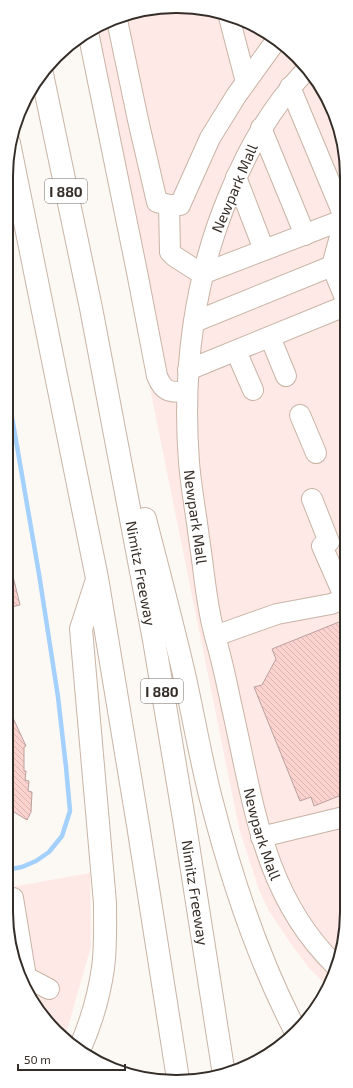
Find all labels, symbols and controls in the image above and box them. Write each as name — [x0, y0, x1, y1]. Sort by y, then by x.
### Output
street label: Newpark Mall — [207, 140, 261, 235]
road number: I 880 — [45, 179, 87, 203]
street label: Newpark Mall — [181, 469, 212, 566]
street label: Nimitz Freeway — [123, 519, 160, 627]
road number: I 880 — [141, 679, 183, 703]
street label: Newpark Mall — [240, 786, 285, 883]
street label: Nimitz Freeway — [178, 839, 213, 947]
scale bar — [18, 1046, 125, 1072]
text: 50 m — [24, 1052, 51, 1066]

